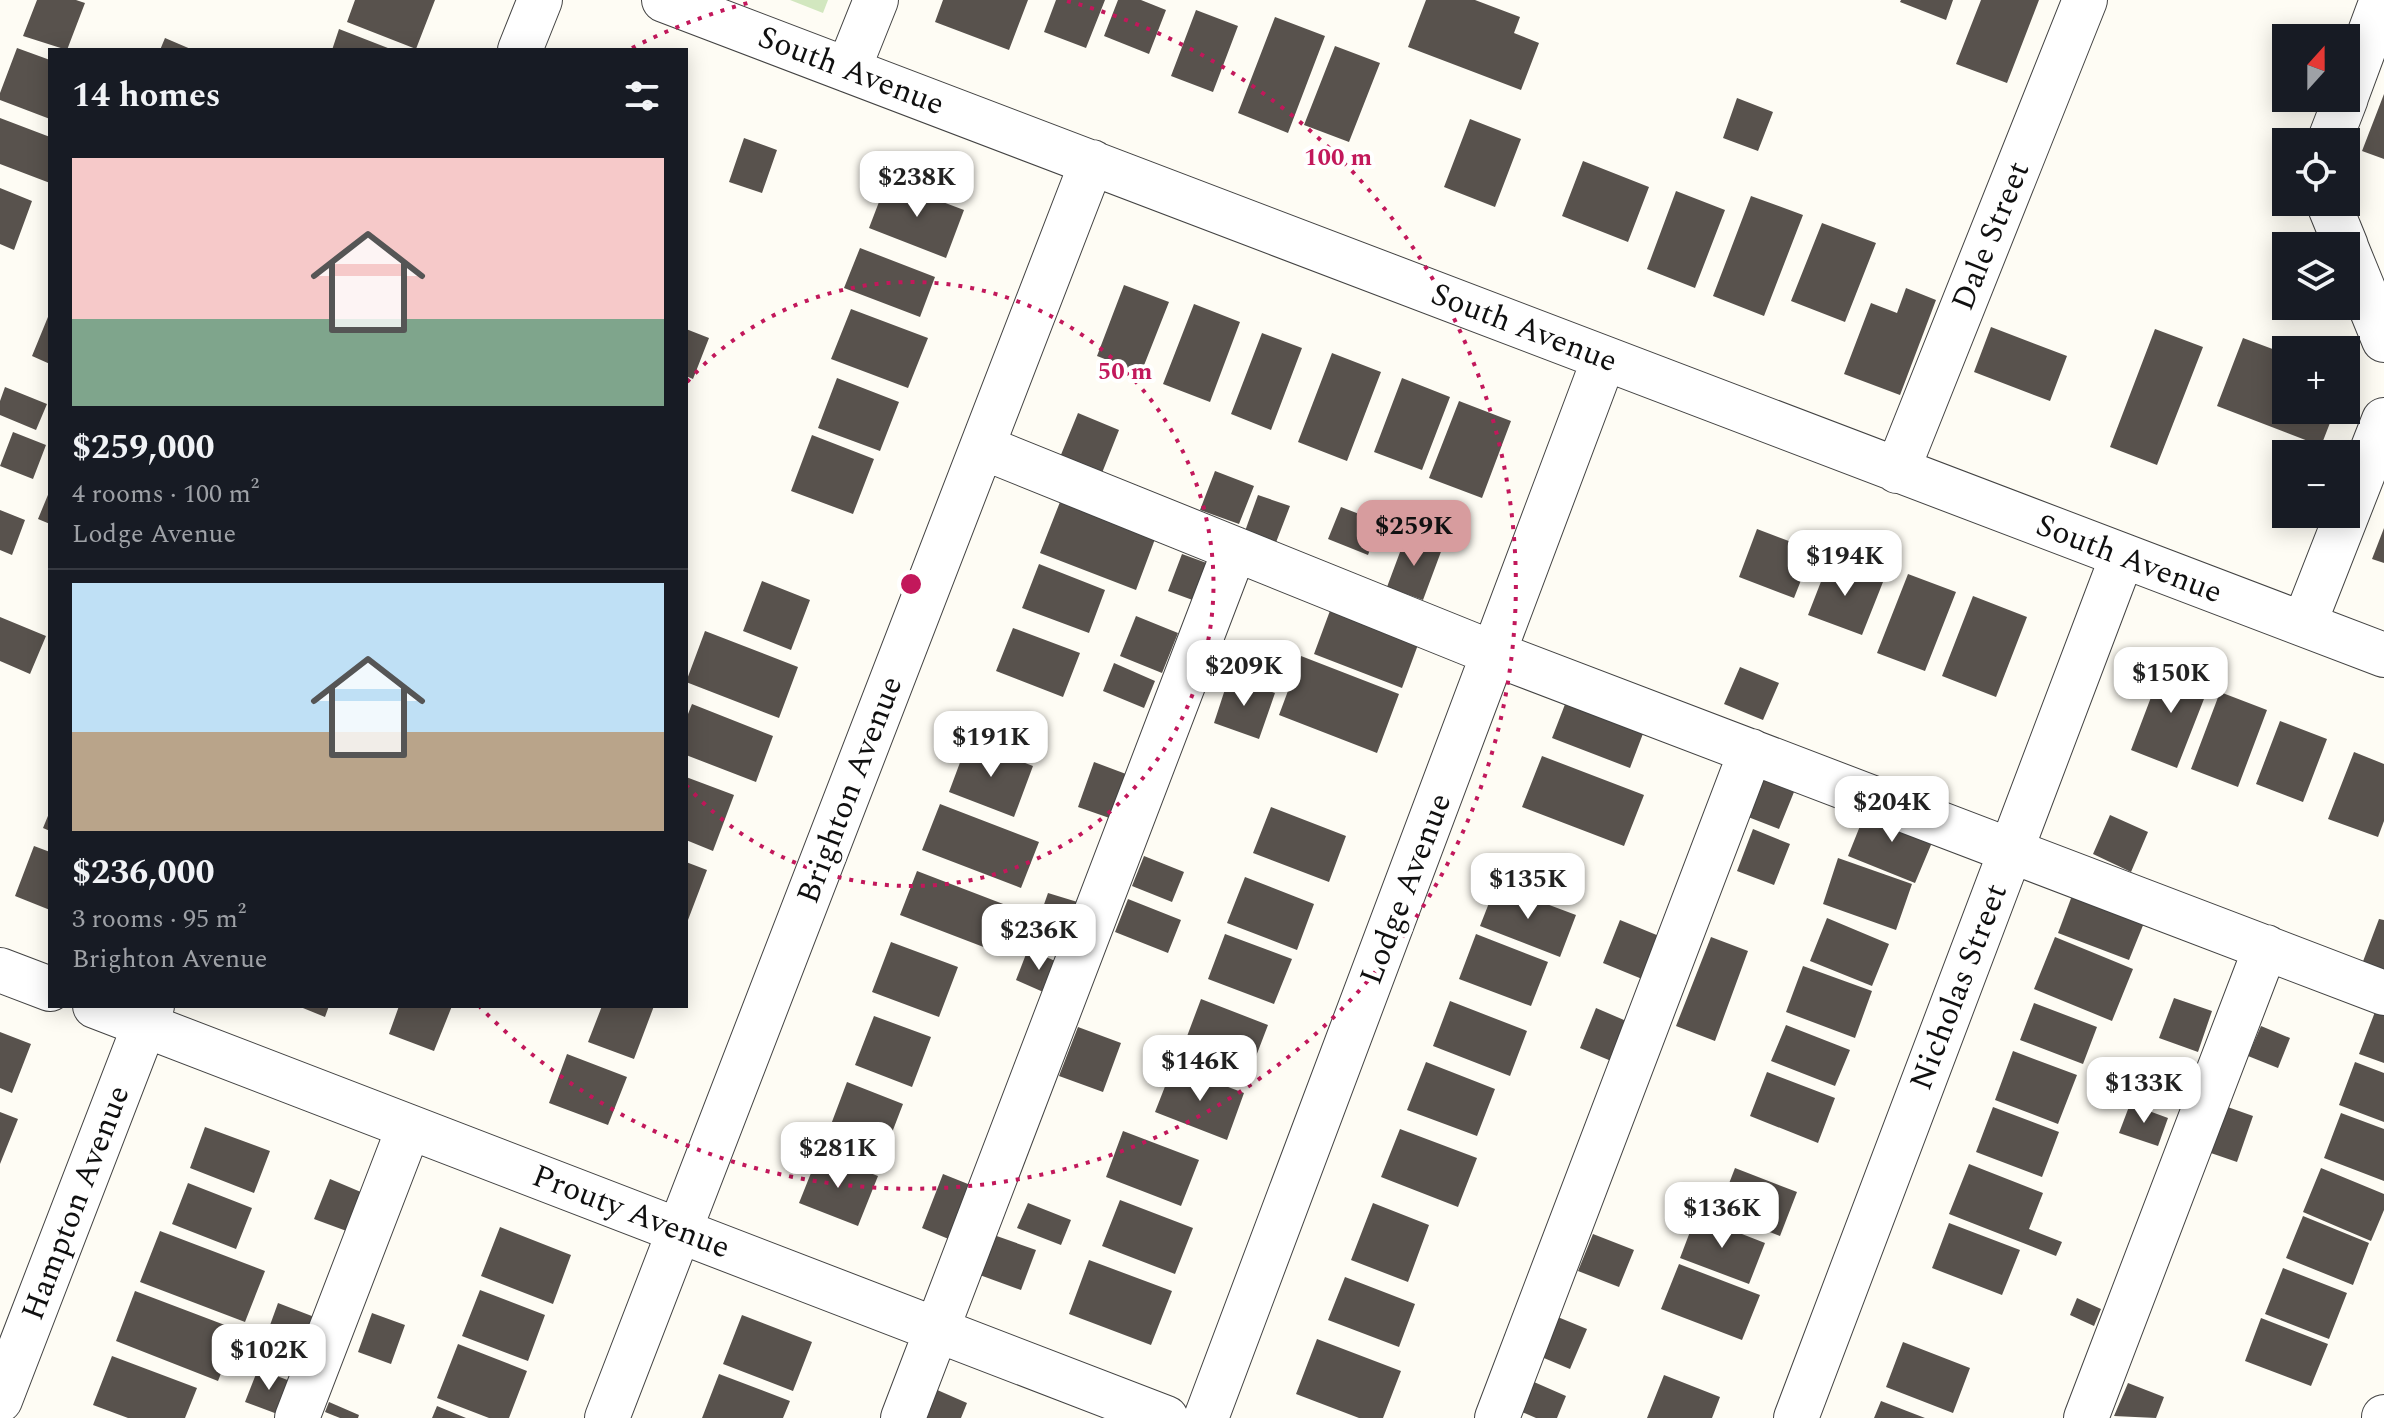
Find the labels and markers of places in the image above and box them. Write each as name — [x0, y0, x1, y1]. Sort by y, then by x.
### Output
pin: $238K — [861, 151, 973, 219]
pin: $259K — [1358, 500, 1470, 568]
pin: $194K — [1789, 530, 1901, 598]
centre of rings — [897, 570, 925, 598]
pin: $209K — [1188, 640, 1300, 708]
pin: $150K — [2115, 647, 2227, 715]
pin: $191K — [935, 711, 1047, 779]
pin: $204K — [1836, 776, 1948, 844]
pin: $135K — [1472, 853, 1584, 921]
pin: $236K — [983, 904, 1095, 972]
pin: $146K — [1144, 1035, 1256, 1103]
pin: $133K — [2088, 1057, 2200, 1125]
pin: $281K — [782, 1122, 894, 1190]
pin: $136K — [1666, 1182, 1778, 1250]
pin: $102K — [213, 1324, 325, 1392]

